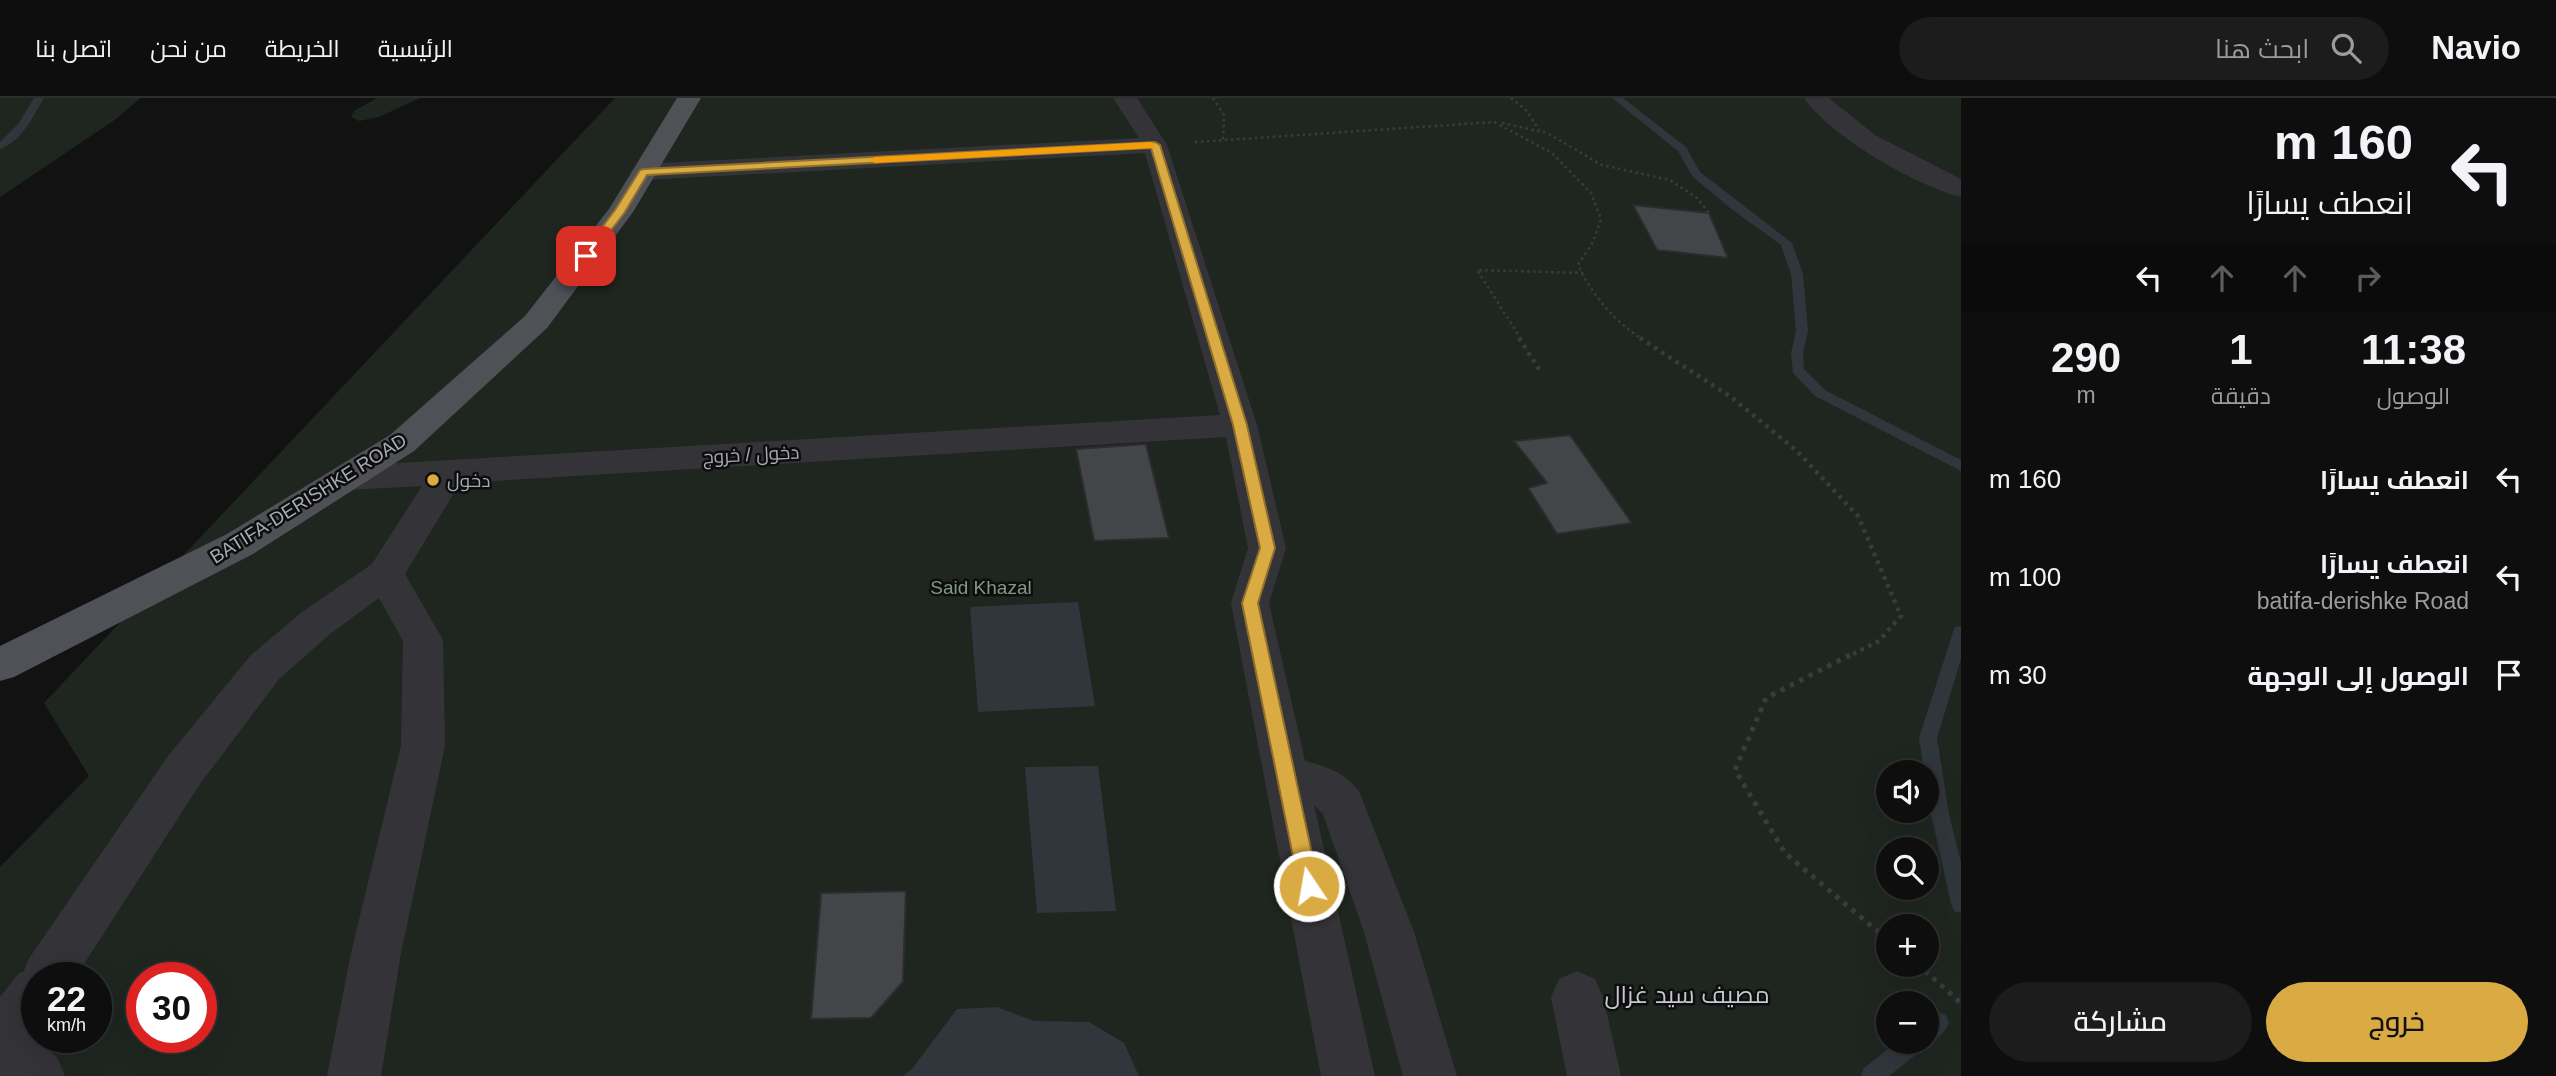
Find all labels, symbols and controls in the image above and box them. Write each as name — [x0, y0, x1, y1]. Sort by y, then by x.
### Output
search box — [1899, 17, 2389, 80]
icon: search — [2327, 29, 2365, 67]
text: Navio — [2431, 29, 2521, 66]
text: ابحث هنا — [2215, 34, 2309, 64]
text: اتصل بنا — [35, 35, 112, 62]
text: من نحن — [150, 35, 227, 62]
text: الخريطة — [265, 35, 340, 62]
text: الرئيسية — [378, 35, 453, 62]
text: 160 m — [2274, 115, 2413, 169]
icon: left — [2437, 126, 2528, 217]
text: انعطف يسارًا — [2246, 185, 2413, 221]
pin — [556, 226, 616, 286]
icon: arrive — [567, 237, 605, 275]
icon: left — [2130, 259, 2168, 297]
icon: ahead — [2203, 259, 2241, 297]
icon: ahead — [2276, 259, 2314, 297]
icon: right — [2349, 259, 2387, 297]
text: 1 — [2229, 326, 2253, 373]
text: 11:38 — [2361, 326, 2466, 373]
text: 290 — [2051, 334, 2121, 381]
text: m — [2076, 382, 2096, 408]
text: دقيقة — [2211, 383, 2271, 409]
text: الوصول — [2377, 383, 2450, 409]
street label: BATIFA-DERISHKE ROAD — [206, 429, 410, 568]
street label: دخول / خروج — [702, 441, 800, 471]
icon: left — [2490, 460, 2528, 498]
text: 160 m — [1989, 464, 2061, 494]
text: انعطف يسارًا — [2320, 465, 2469, 495]
place label: دخول — [447, 470, 490, 492]
marker: دخول — [425, 472, 441, 488]
text: انعطف يسارًا — [2320, 549, 2469, 579]
icon: left — [2490, 558, 2528, 596]
text: 100 m — [1989, 562, 2061, 592]
park label: Said Khazal — [930, 577, 1032, 598]
text: batifa-derishke Road — [2257, 588, 2469, 614]
icon: arrive — [2490, 656, 2528, 694]
text: 30 m — [1989, 660, 2047, 690]
text: الوصول إلى الوجهة — [2247, 661, 2469, 691]
map controls — [1876, 760, 1939, 1054]
button: sound — [1876, 760, 1939, 823]
button: search — [1876, 837, 1939, 900]
position arrow — [1272, 849, 1346, 923]
button: + — [1876, 914, 1939, 977]
speed limit sign: 30 — [126, 962, 217, 1053]
text: 22 — [47, 979, 86, 1018]
district label: مصيف سيد غزال — [1604, 981, 1770, 1009]
button: مشاركة — [1989, 982, 2252, 1062]
button: خروج — [2266, 982, 2528, 1062]
button: − — [1876, 991, 1939, 1054]
text: km/h — [47, 1015, 86, 1035]

